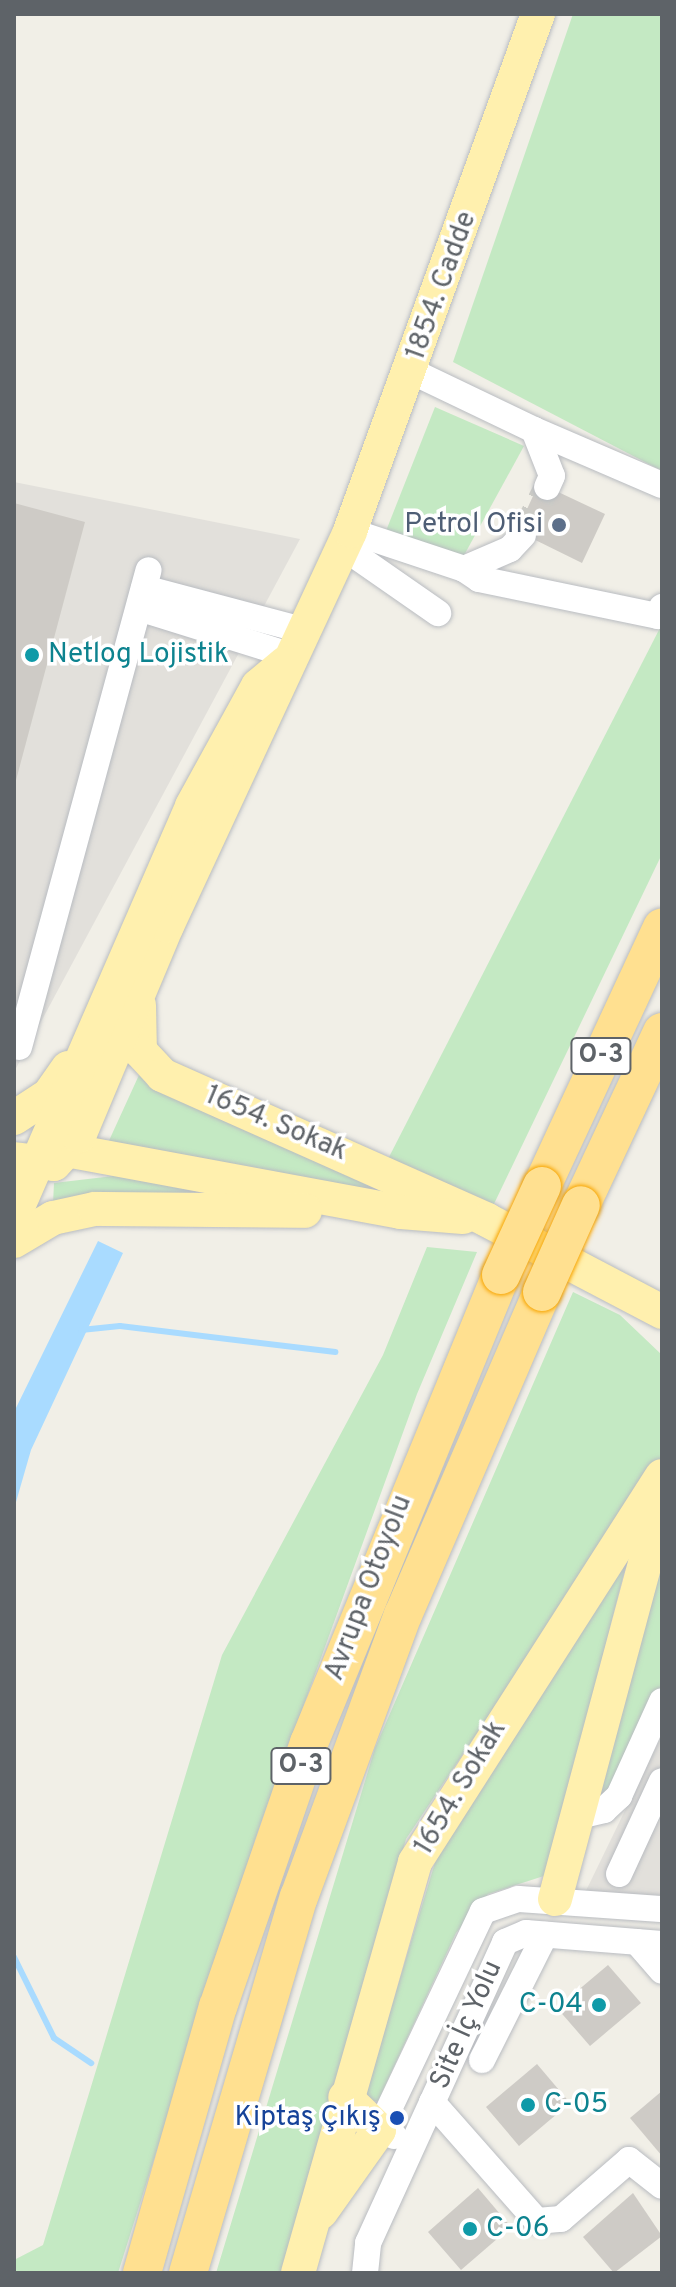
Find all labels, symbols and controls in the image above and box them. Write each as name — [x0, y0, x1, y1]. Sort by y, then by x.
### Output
street label: 1854. Cadde — [400, 207, 484, 365]
place label: Petrol Ofisi — [404, 508, 543, 542]
marker: Petrol Ofisi — [550, 516, 568, 534]
place label: Netlog Lojistik — [48, 638, 229, 672]
marker: Netlog Lojistik — [23, 646, 41, 664]
road number: O-3 — [569, 1034, 633, 1078]
street label: 1654. Sokak — [200, 1079, 352, 1169]
street label: Avrupa Otoyolu — [318, 1491, 420, 1685]
street label: 1654. Sokak — [408, 1715, 514, 1861]
road number: O-3 — [269, 1744, 333, 1788]
street label: Site İç Yolu — [424, 1955, 510, 2095]
place label: C-04 — [519, 1988, 583, 2022]
marker: C-04 — [590, 1996, 608, 2014]
place label: C-05 — [544, 2088, 608, 2122]
marker: C-05 — [519, 2096, 537, 2114]
place label: Kiptaş Çıkış — [235, 2101, 381, 2135]
marker: Kiptaş Çıkış — [388, 2109, 406, 2127]
place label: C-06 — [486, 2212, 550, 2246]
marker: C-06 — [461, 2220, 479, 2238]

